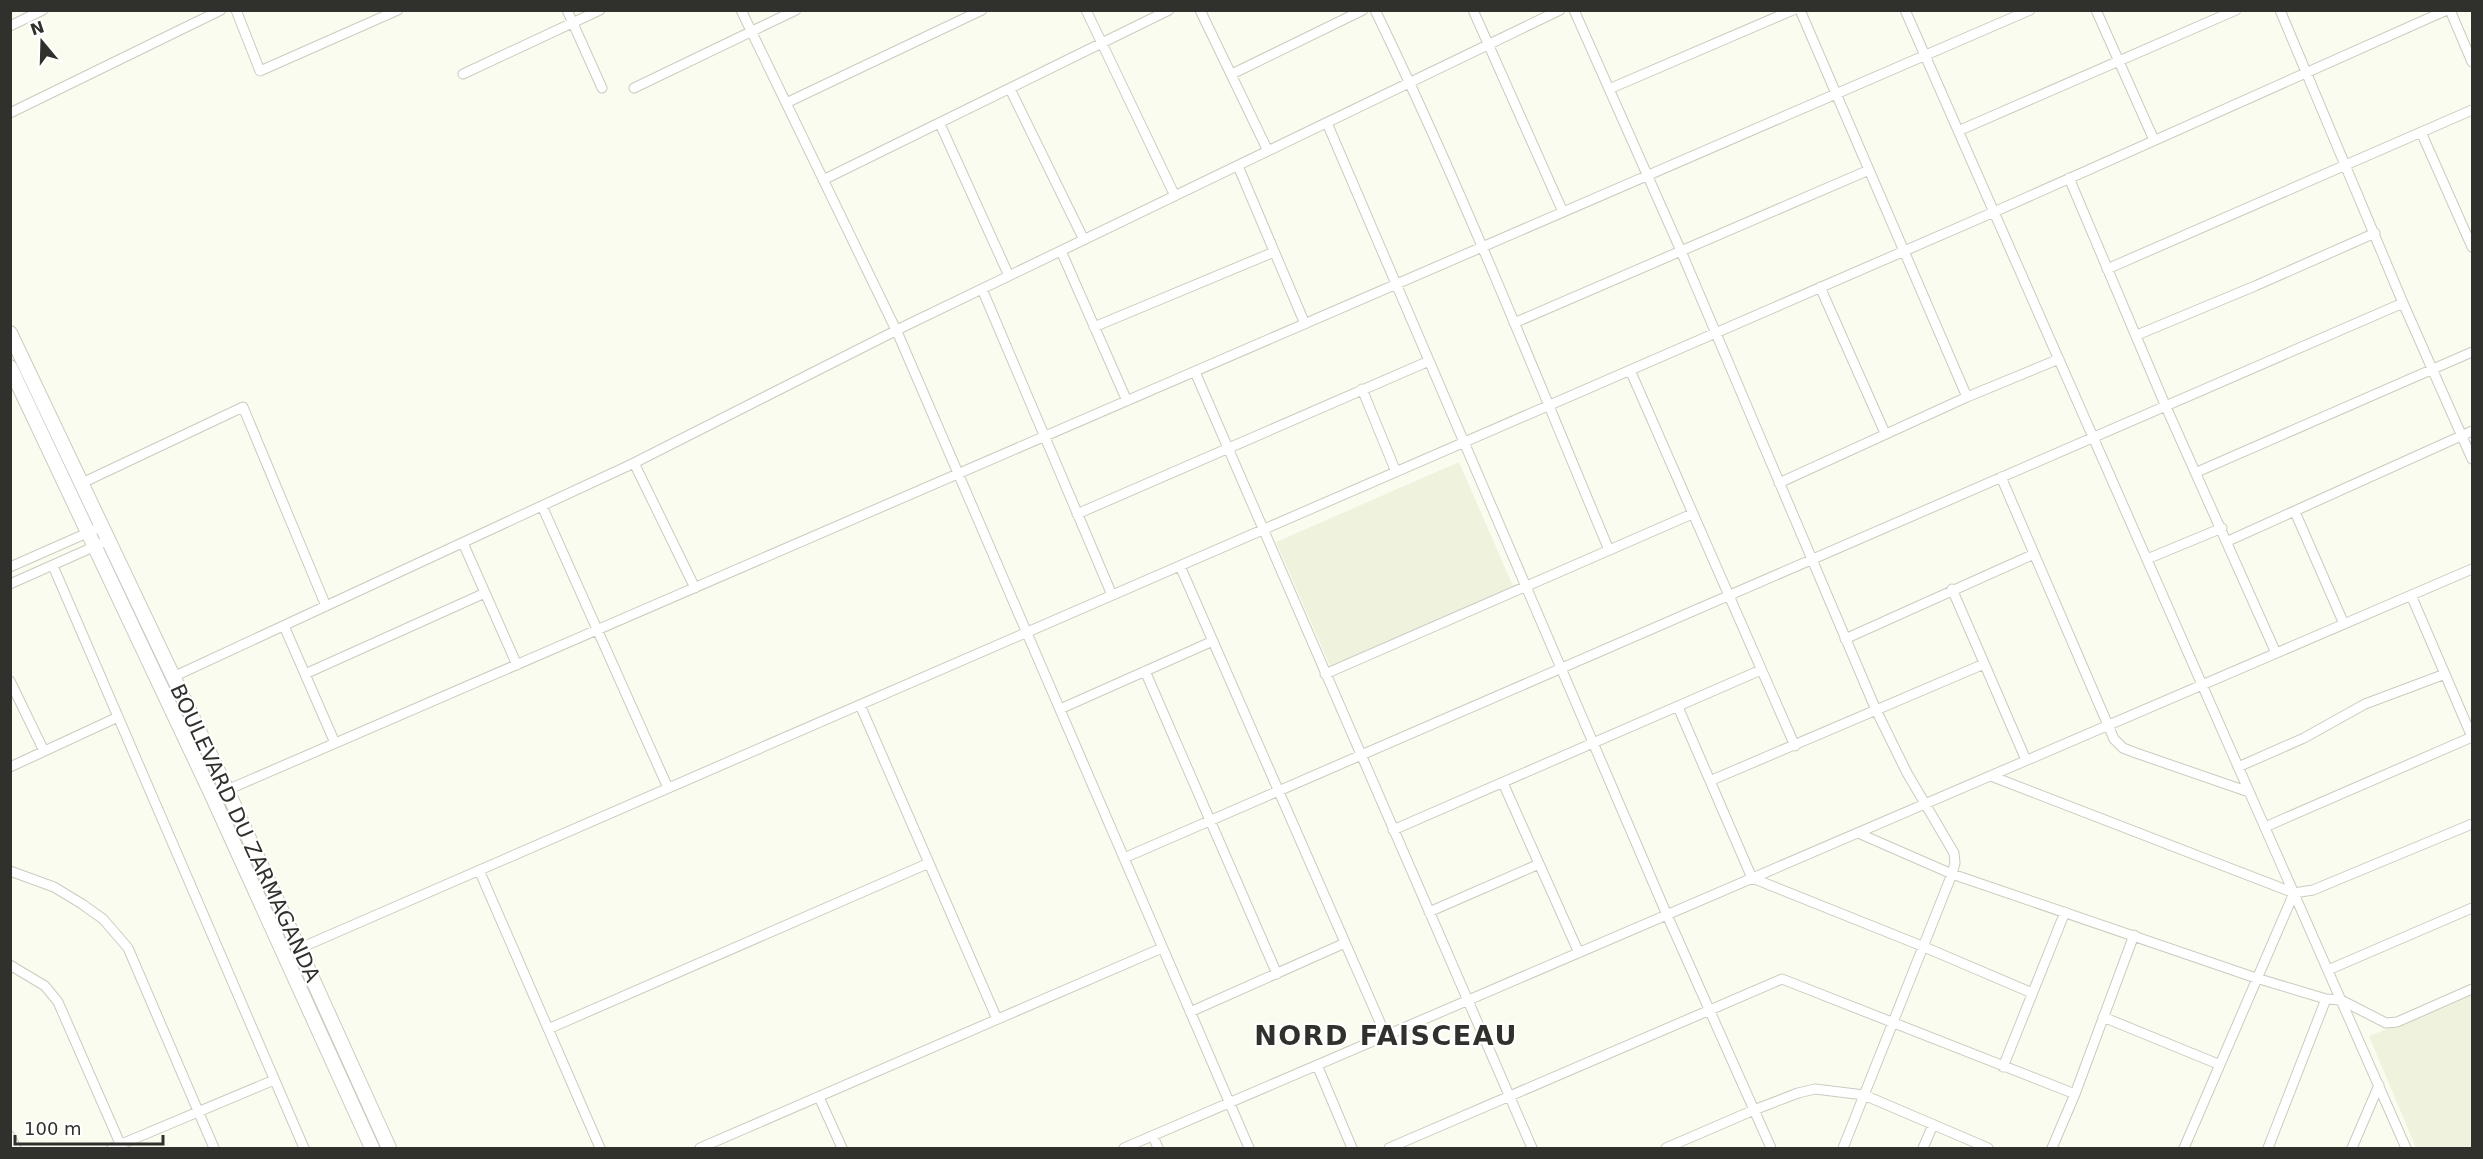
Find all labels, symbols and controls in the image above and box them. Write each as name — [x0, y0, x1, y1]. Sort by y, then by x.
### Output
north arrow — [12, 12, 72, 72]
text: N — [28, 17, 47, 39]
street label: BOULEVARD DU ZARMAGANDA — [165, 680, 325, 986]
district label: NORD FAISCEAU — [1254, 1020, 1518, 1051]
scale bar — [15, 1108, 164, 1146]
text: 100 m — [24, 1118, 82, 1139]

